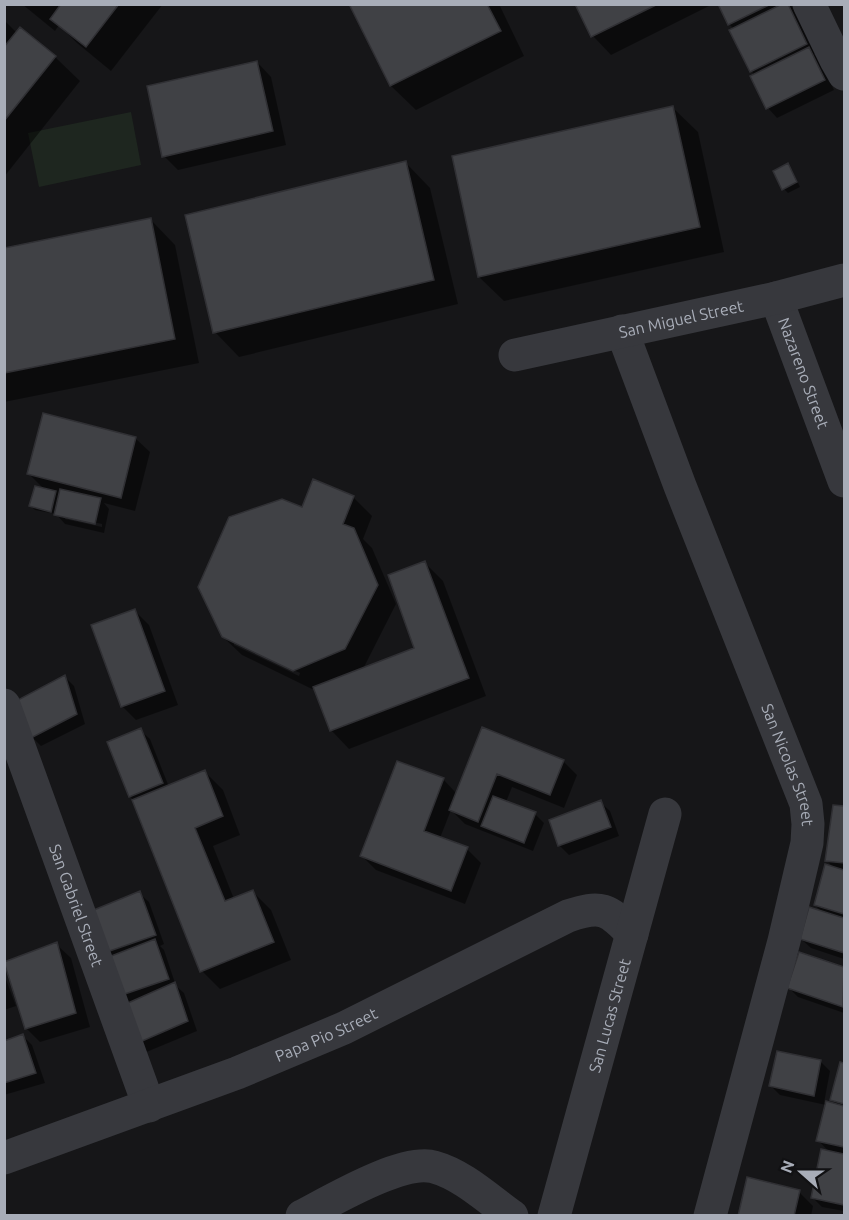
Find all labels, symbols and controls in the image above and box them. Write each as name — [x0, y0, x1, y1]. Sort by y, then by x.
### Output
street label: San Miguel Street — [617, 296, 746, 341]
street label: Nazareno Street — [775, 315, 833, 432]
street label: San Nicolas Street — [758, 701, 817, 828]
street label: San Gabriel Street — [46, 842, 107, 970]
street label: San Lucas Street — [585, 956, 634, 1075]
street label: Papa Pio Street — [272, 1004, 381, 1065]
north arrow — [771, 1142, 831, 1202]
text: N — [776, 1158, 798, 1175]

